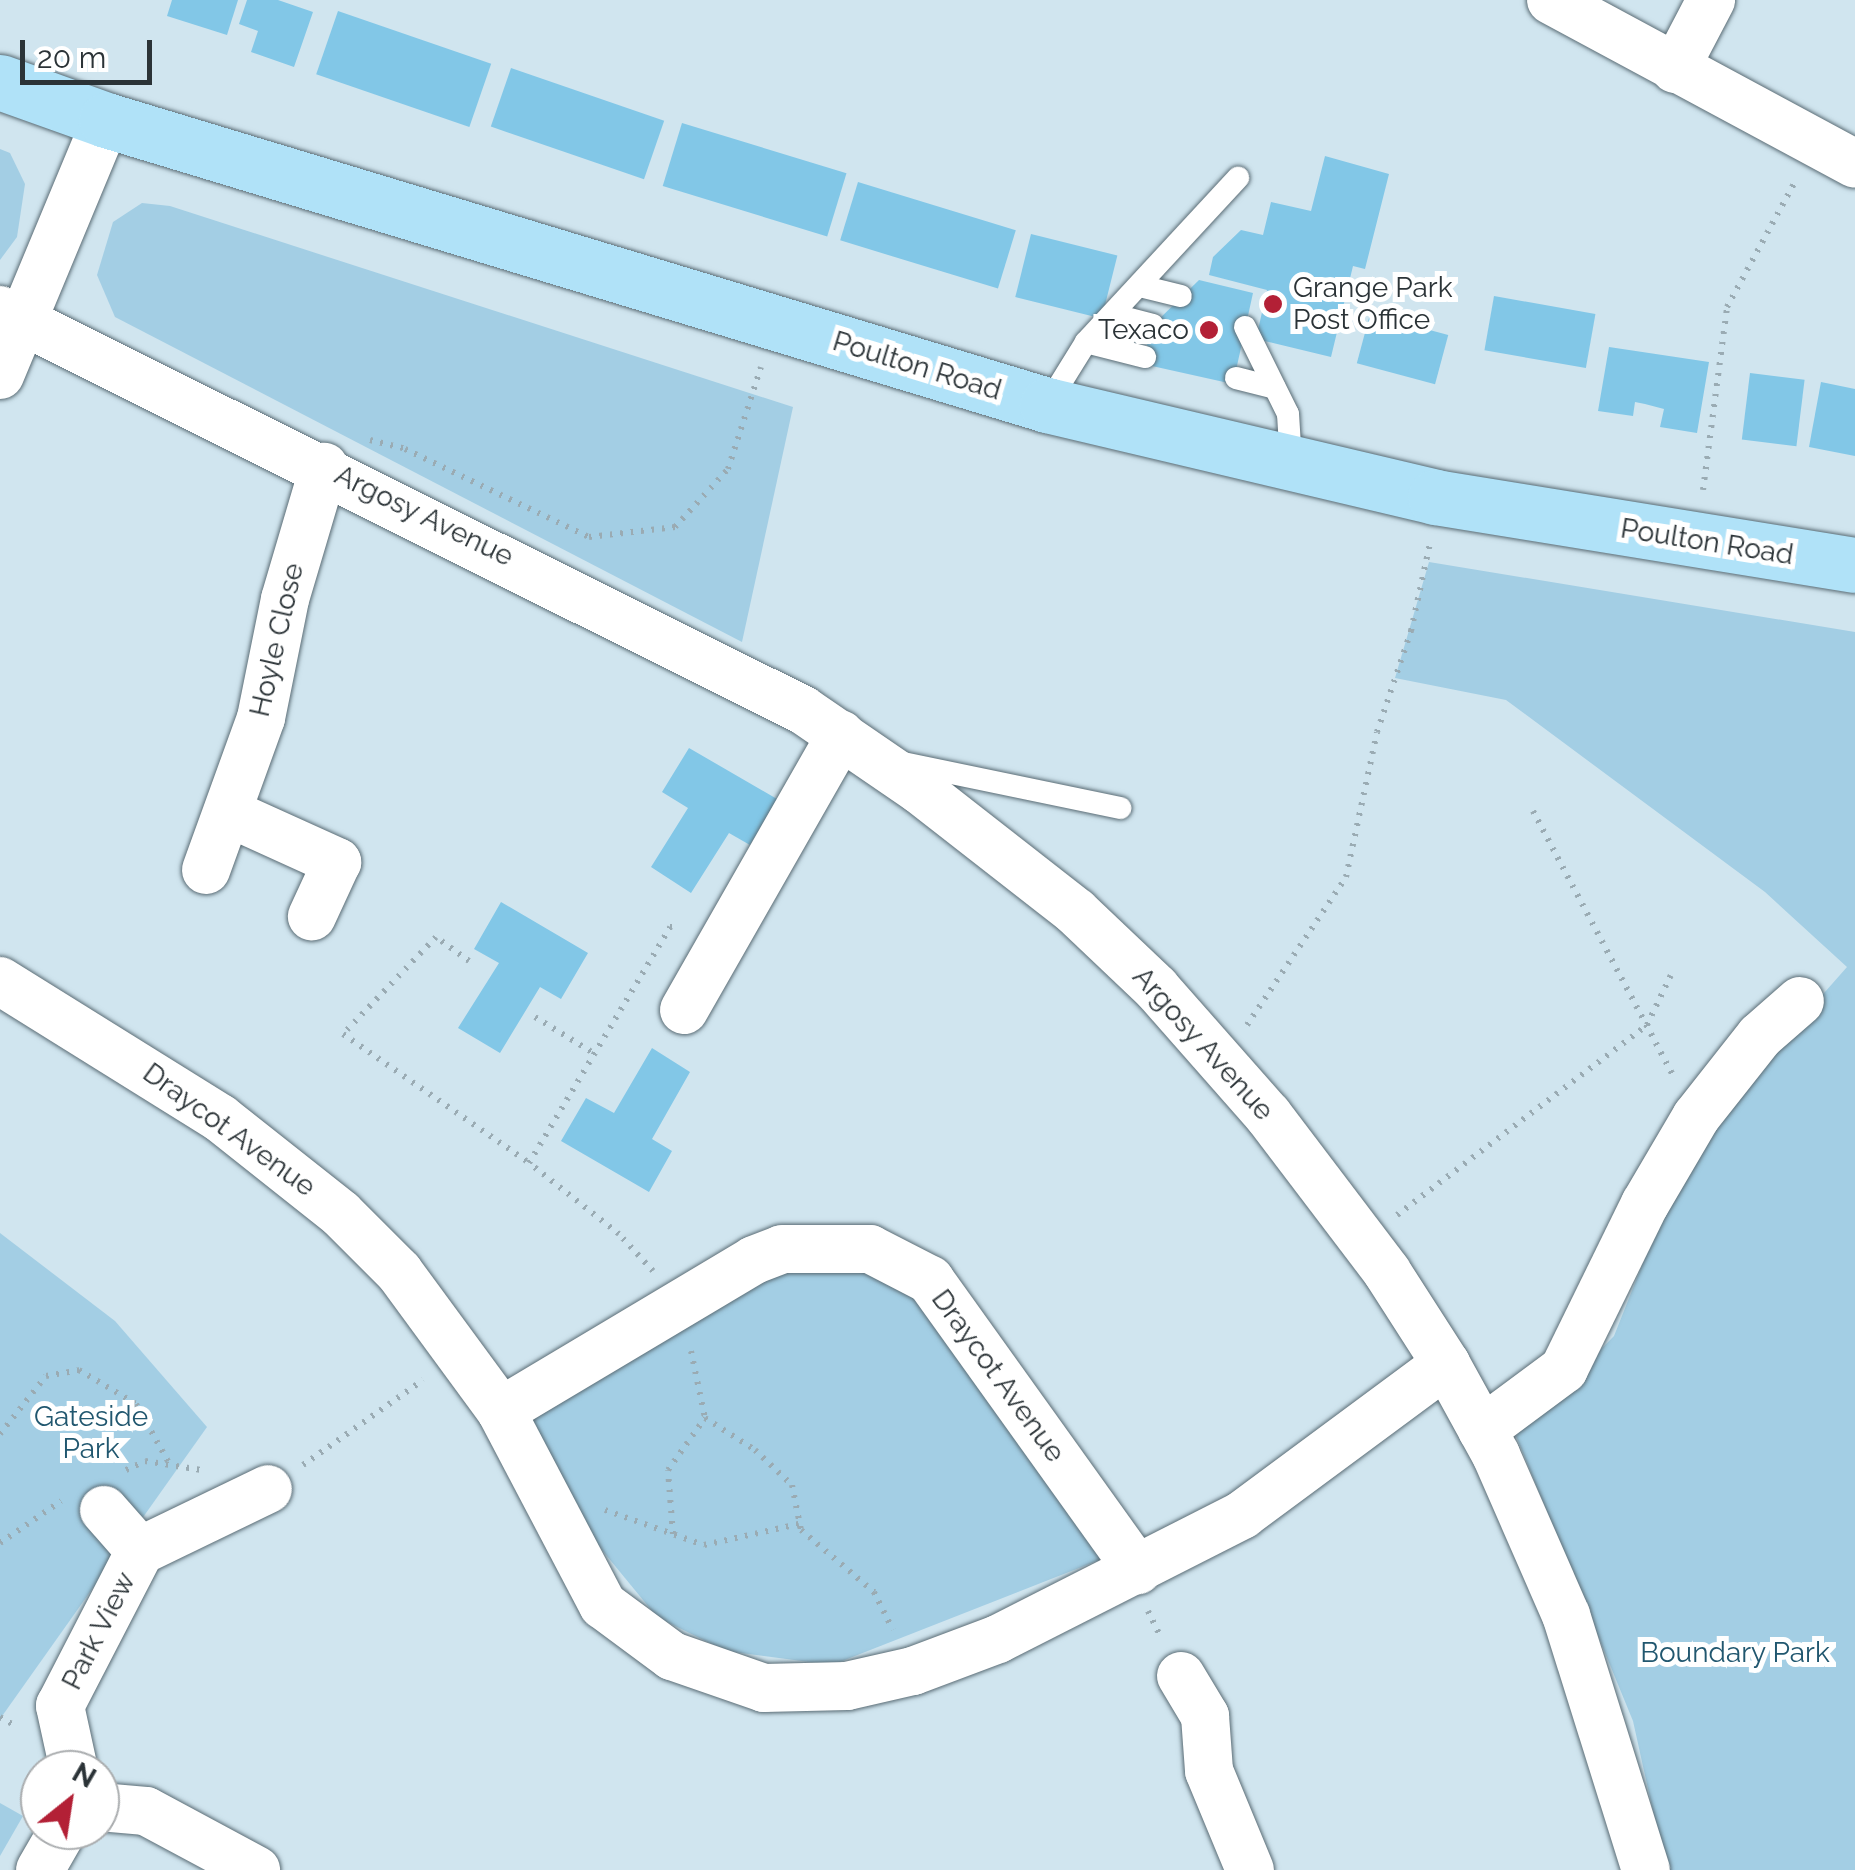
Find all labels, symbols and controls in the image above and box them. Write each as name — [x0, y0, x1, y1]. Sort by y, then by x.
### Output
scale bar — [25, 20, 158, 82]
text: 20 m — [37, 40, 106, 75]
place label: Grange Park Post Office — [1293, 271, 1452, 337]
marker: Grange Park Post Office — [1262, 293, 1284, 315]
place label: Texaco — [1098, 313, 1189, 347]
marker: Texaco — [1198, 319, 1220, 341]
street label: Poulton Road — [829, 324, 1005, 408]
street label: Argosy Avenue — [328, 458, 520, 574]
street label: Poulton Road — [1618, 512, 1796, 572]
street label: Hoyle Close — [243, 560, 311, 720]
street label: Argosy Avenue — [1125, 960, 1281, 1128]
street label: Draycot Avenue — [136, 1056, 322, 1204]
street label: Draycot Avenue — [924, 1283, 1072, 1469]
park label: Gateside Park — [34, 1400, 148, 1466]
street label: Park View — [55, 1566, 143, 1696]
park label: Boundary Park — [1640, 1636, 1830, 1670]
north arrow — [20, 1750, 120, 1850]
text: N — [67, 1756, 102, 1795]

